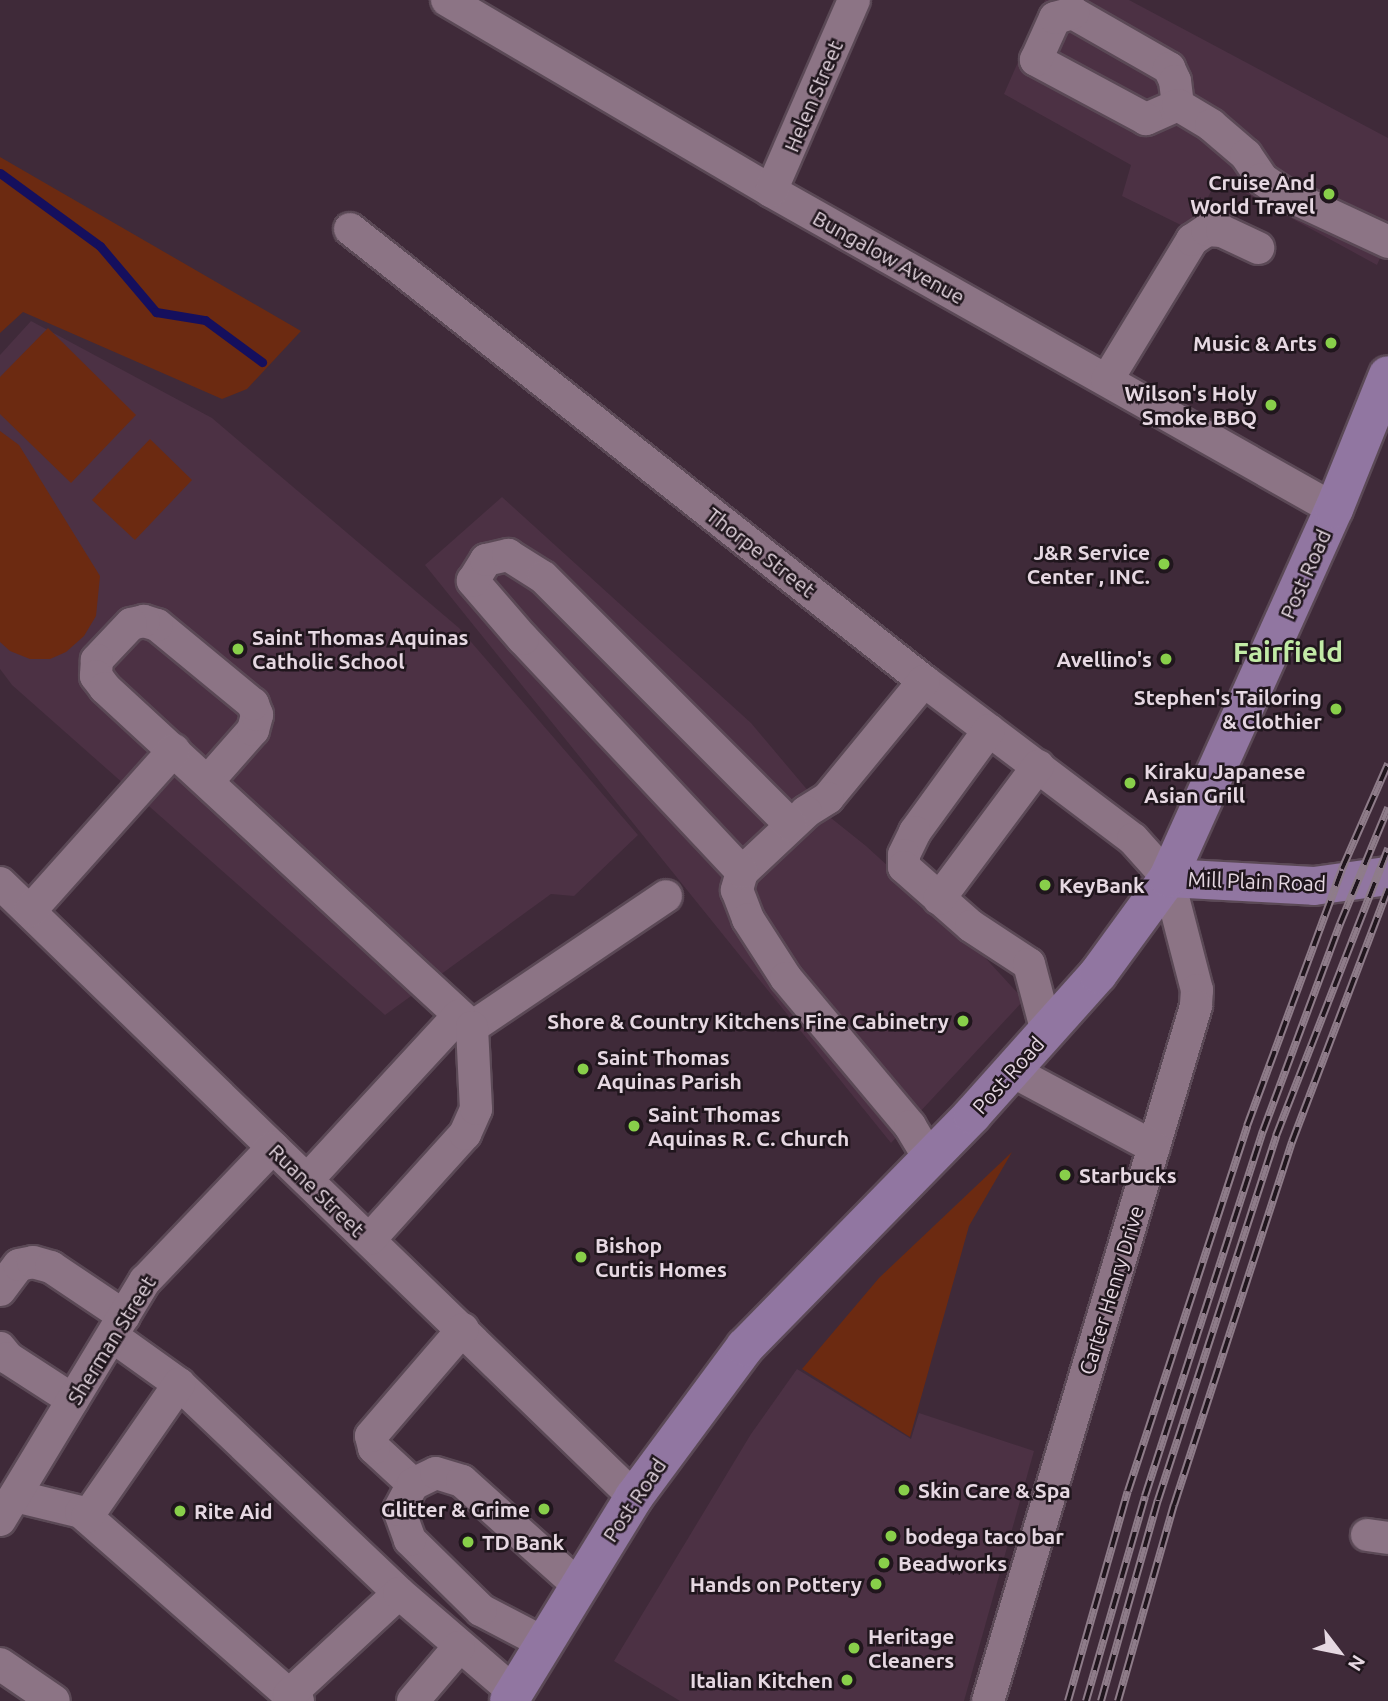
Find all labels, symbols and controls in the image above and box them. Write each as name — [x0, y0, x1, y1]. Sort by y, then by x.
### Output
street label: Helen Street — [778, 36, 848, 156]
place label: Cruise And World Travel — [1190, 169, 1315, 219]
marker: Cruise And World Travel — [1321, 186, 1337, 202]
street label: Bungalow Avenue — [809, 205, 969, 309]
place label: Music & Arts — [1193, 330, 1317, 356]
marker: Music & Arts — [1323, 335, 1339, 351]
place label: Wilson's Holy Smoke BBQ — [1124, 380, 1257, 430]
marker: Wilson's Holy Smoke BBQ — [1263, 397, 1279, 413]
street label: Thorpe Street — [702, 502, 820, 602]
street label: Post Road — [1274, 525, 1336, 623]
place label: J&R Service Center , INC. — [1027, 539, 1150, 589]
marker: J&R Service Center , INC. — [1156, 556, 1172, 572]
place label: Saint Thomas Aquinas Catholic School — [252, 624, 468, 674]
district label: Fairfield — [1233, 635, 1343, 669]
marker: Saint Thomas Aquinas Catholic School — [230, 641, 246, 657]
place label: Avellino's — [1057, 646, 1152, 672]
marker: Avellino's — [1158, 651, 1174, 667]
place label: Stephen's Tailoring & Clothier — [1134, 684, 1322, 734]
marker: Stephen's Tailoring & Clothier — [1328, 701, 1344, 717]
place label: Kiraku Japanese Asian Grill — [1144, 758, 1306, 808]
marker: Kiraku Japanese Asian Grill — [1122, 775, 1138, 791]
street label: Mill Plain Road — [1187, 866, 1327, 896]
place label: KeyBank — [1059, 872, 1145, 898]
marker: KeyBank — [1037, 877, 1053, 893]
place label: Shore & Country Kitchens Fine Cabinetry — [547, 1008, 949, 1034]
marker: Shore & Country Kitchens Fine Cabinetry — [955, 1013, 971, 1029]
street label: Post Road — [967, 1031, 1049, 1119]
place label: Saint Thomas Aquinas Parish — [597, 1044, 742, 1094]
marker: Saint Thomas Aquinas Parish — [575, 1061, 591, 1077]
place label: Saint Thomas Aquinas R. C. Church — [648, 1101, 849, 1151]
marker: Saint Thomas Aquinas R. C. Church — [626, 1118, 642, 1134]
street label: Ruane Street — [264, 1138, 370, 1242]
place label: Starbucks — [1079, 1162, 1177, 1188]
marker: Starbucks — [1057, 1167, 1073, 1183]
street label: Carter Henry Drive — [1073, 1202, 1149, 1378]
place label: Bishop Curtis Homes — [595, 1232, 727, 1282]
marker: Bishop Curtis Homes — [573, 1249, 589, 1265]
street label: Sherman Street — [61, 1271, 161, 1409]
street label: Post Road — [597, 1453, 671, 1547]
place label: Skin Care & Spa — [918, 1477, 1071, 1503]
marker: Skin Care & Spa — [896, 1482, 912, 1498]
place label: Glitter & Grime — [381, 1496, 530, 1522]
place label: Rite Aid — [194, 1498, 273, 1524]
marker: Glitter & Grime — [536, 1501, 552, 1517]
marker: Rite Aid — [172, 1503, 188, 1519]
place label: bodega taco bar — [905, 1523, 1064, 1549]
marker: bodega taco bar — [883, 1528, 899, 1544]
place label: TD Bank — [482, 1529, 564, 1555]
marker: TD Bank — [460, 1534, 476, 1550]
place label: Beadworks — [898, 1550, 1007, 1576]
marker: Beadworks — [876, 1555, 892, 1571]
place label: Hands on Pottery — [690, 1571, 862, 1597]
marker: Hands on Pottery — [868, 1576, 884, 1592]
north arrow — [1304, 1617, 1374, 1687]
place label: Heritage Cleaners — [868, 1623, 954, 1673]
marker: Heritage Cleaners — [846, 1640, 862, 1656]
text: N — [1344, 1651, 1370, 1675]
place label: Italian Kitchen — [690, 1667, 833, 1693]
marker: Italian Kitchen — [839, 1672, 855, 1688]

